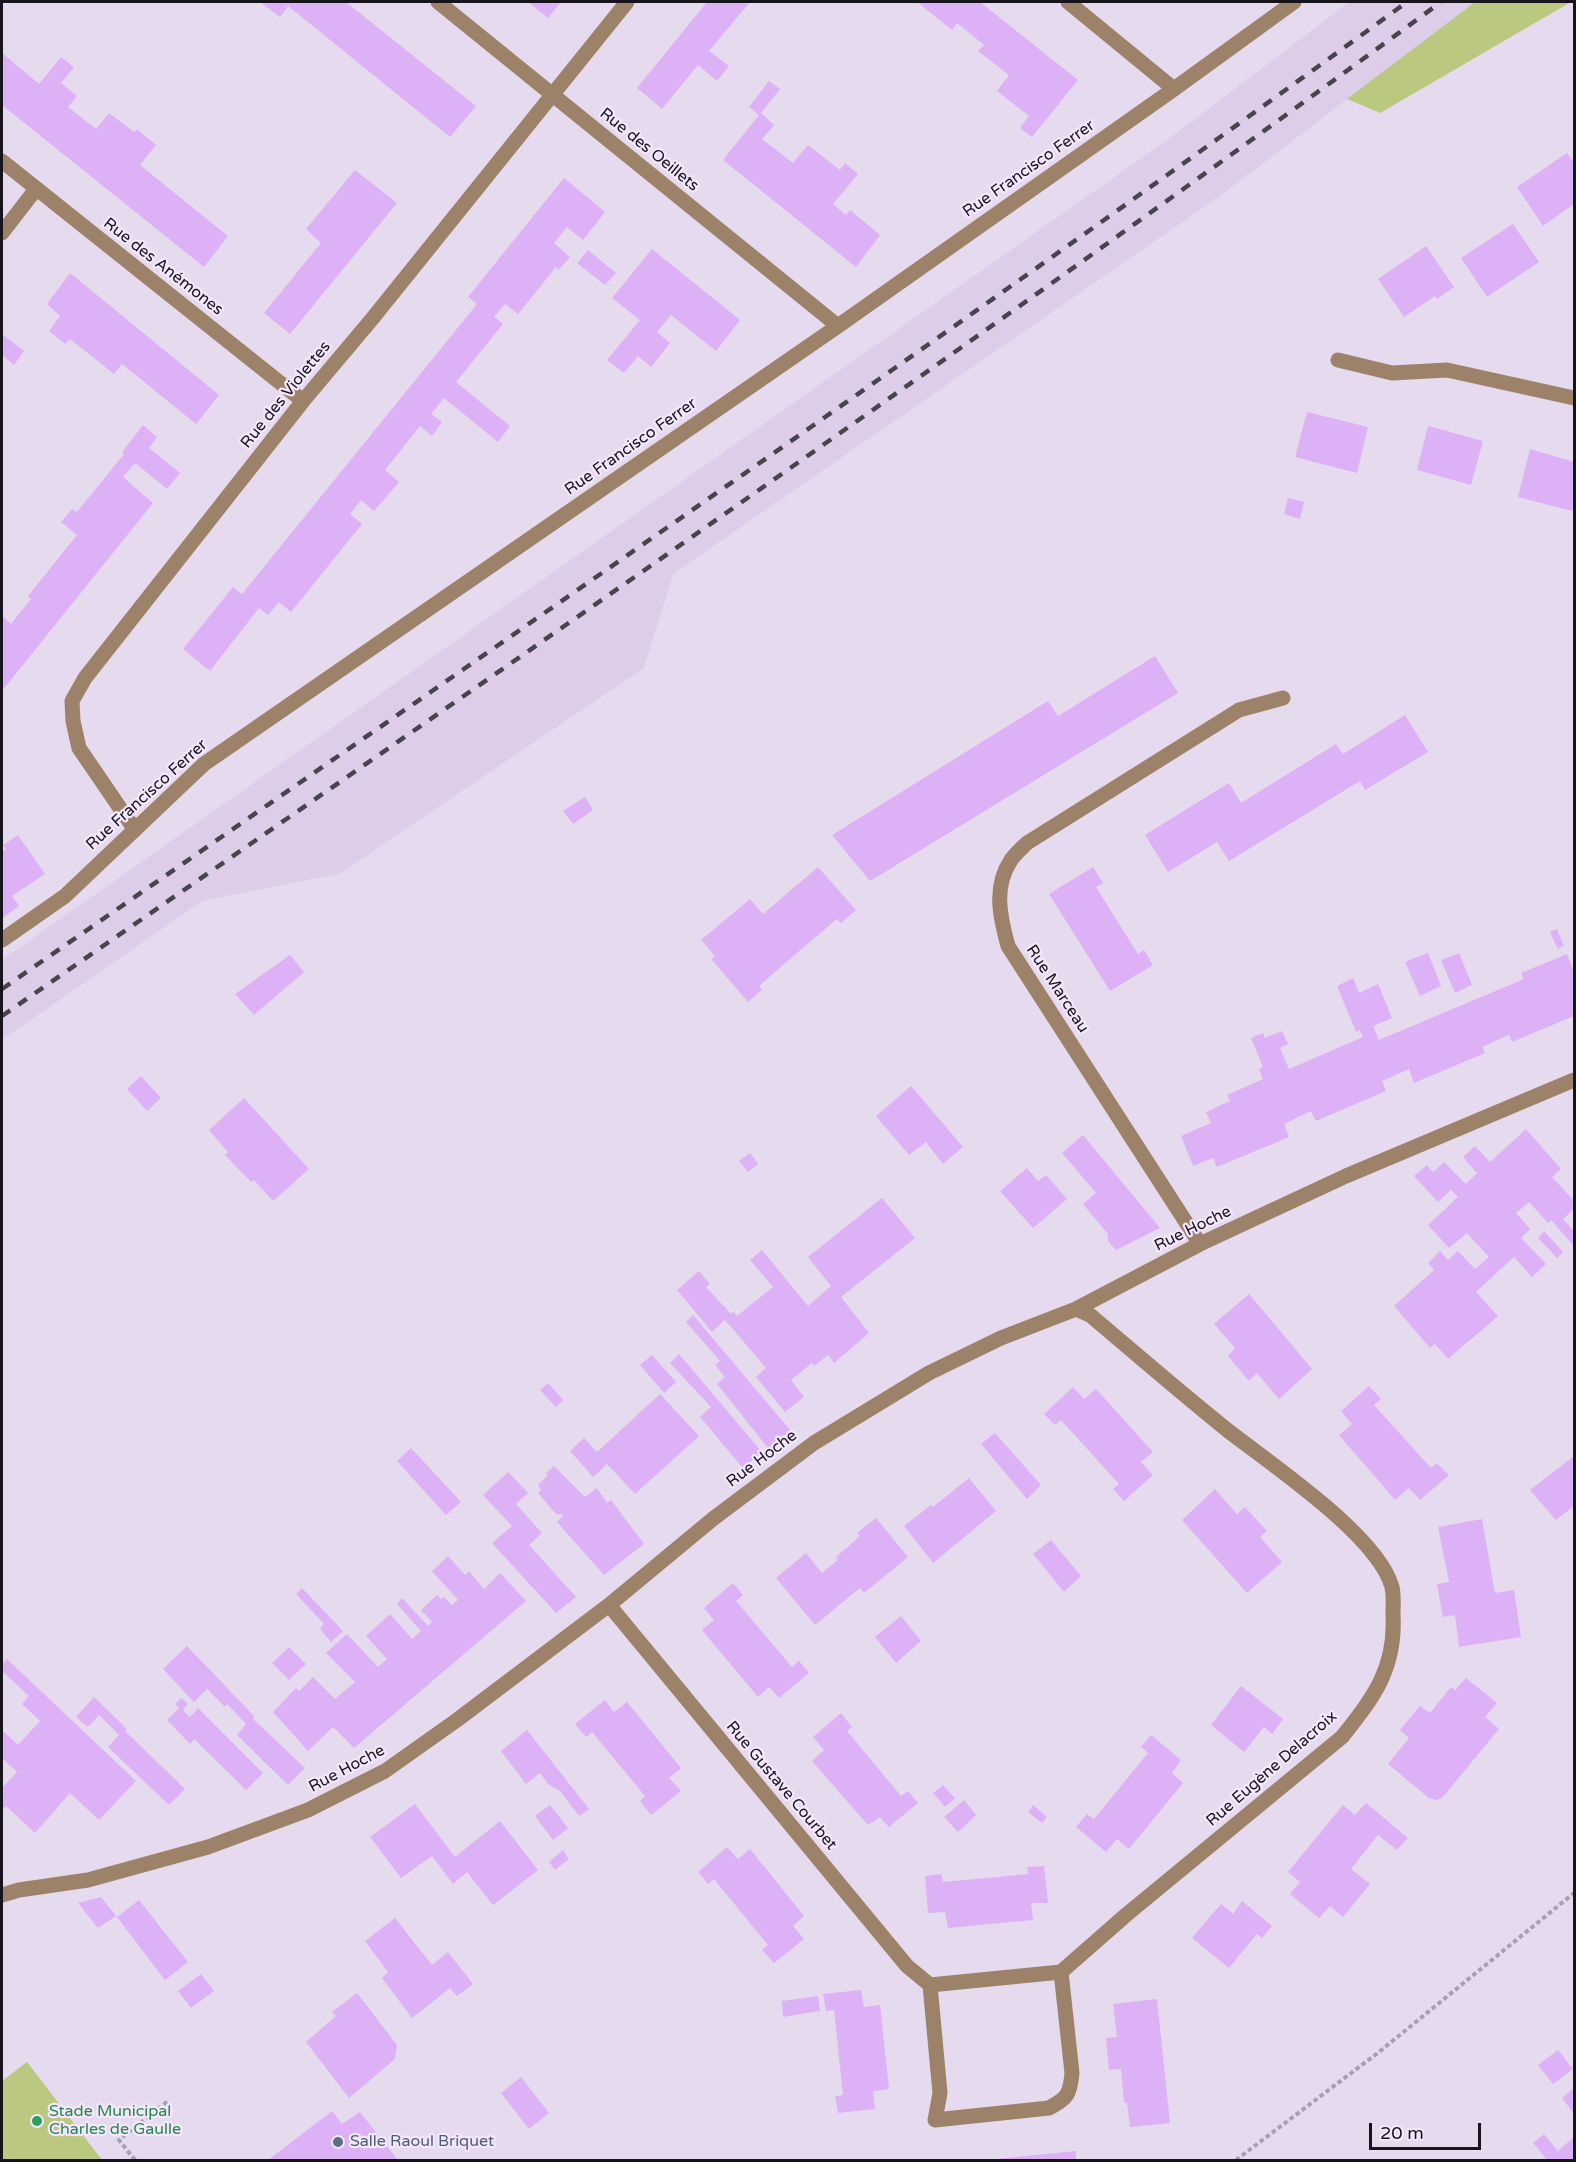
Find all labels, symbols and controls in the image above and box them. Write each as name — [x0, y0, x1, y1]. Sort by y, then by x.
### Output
street label: Rue des Oeillets — [596, 104, 702, 196]
street label: Rue Francisco Ferrer — [959, 116, 1099, 222]
street label: Rue des Anémones — [99, 214, 227, 320]
street label: Rue des Violettes — [237, 338, 335, 452]
street label: Rue Francisco Ferrer — [561, 394, 701, 500]
street label: Rue Francisco Ferrer — [82, 736, 212, 854]
street label: Rue Marceau — [1021, 941, 1093, 1037]
street label: Rue Hoche — [1151, 1202, 1235, 1256]
street label: Rue Hoche — [723, 1426, 801, 1492]
street label: Rue Eugène Delacroix — [1203, 1707, 1341, 1831]
street label: Rue Gustave Courbet — [722, 1718, 840, 1854]
street label: Rue Hoche — [306, 1741, 388, 1797]
place label: Stade Municipal Charles de Gaulle — [49, 2102, 181, 2140]
scale bar — [1372, 2111, 1484, 2149]
marker: Stade Municipal Charles de Gaulle — [30, 2114, 44, 2128]
text: 20 m — [1380, 2122, 1424, 2144]
place label: Salle Raoul Briquet — [350, 2132, 494, 2152]
marker: Salle Raoul Briquet — [331, 2135, 345, 2149]

